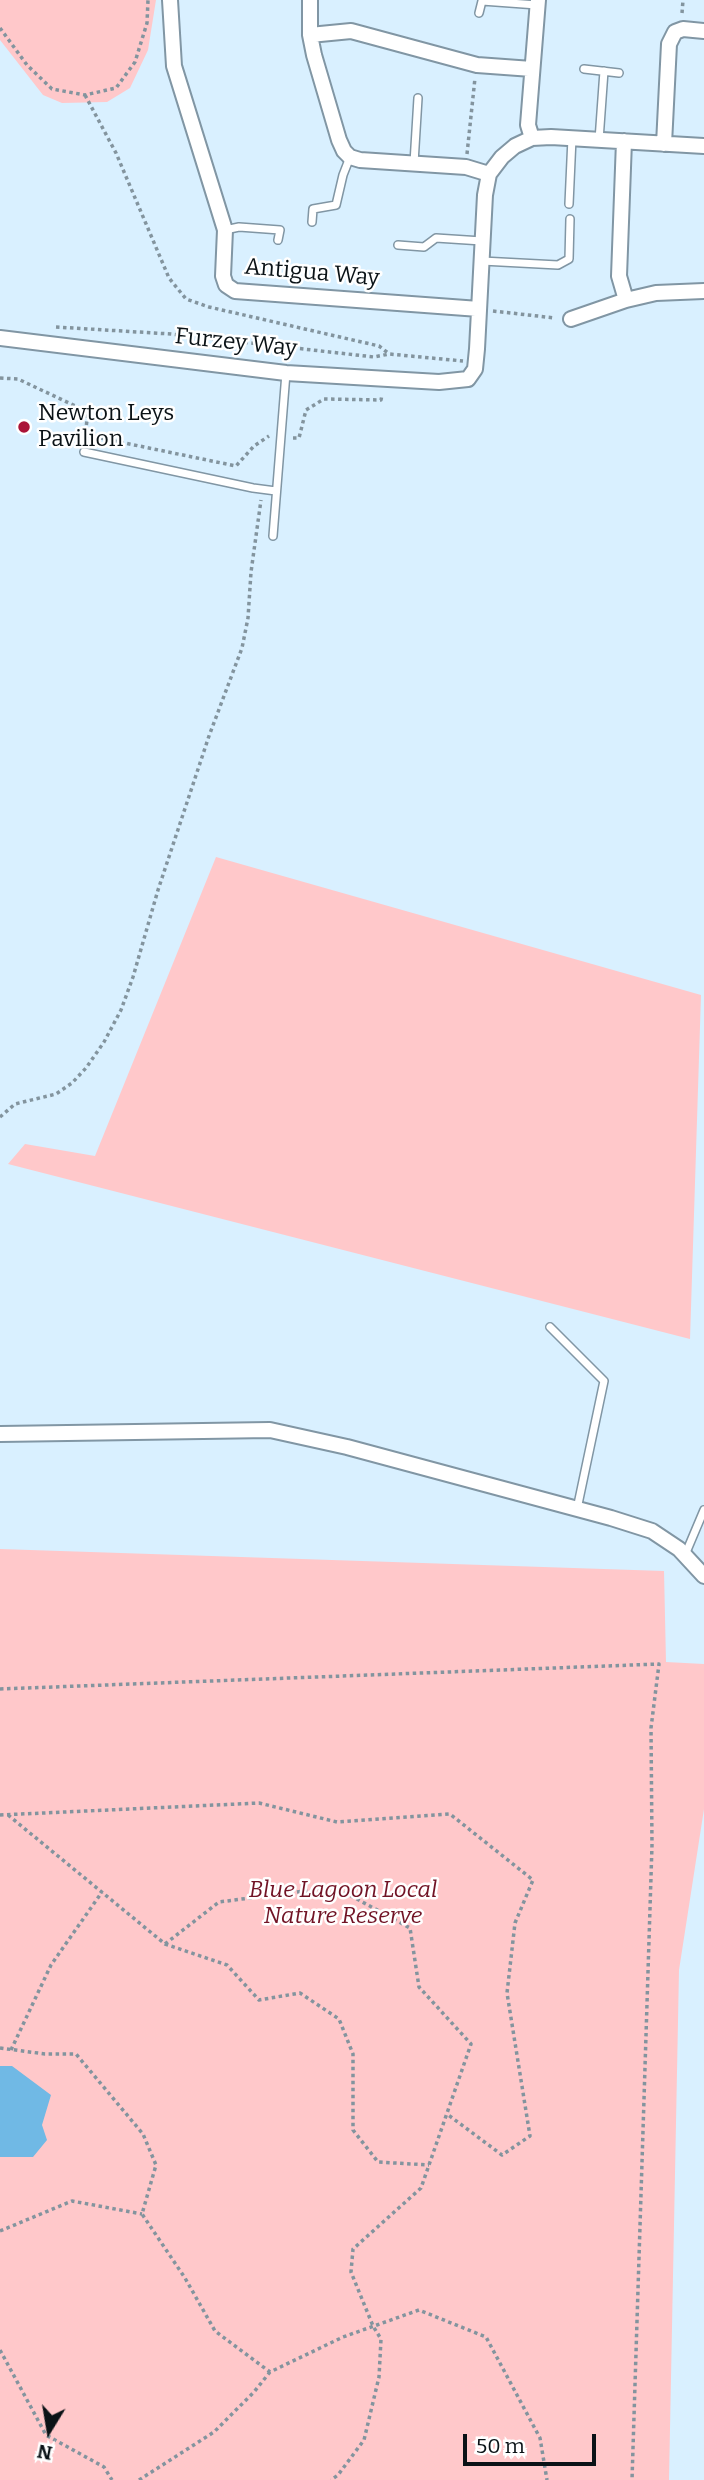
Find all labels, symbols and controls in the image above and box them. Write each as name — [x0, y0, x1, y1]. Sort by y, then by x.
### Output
street label: Antigua Way — [243, 253, 381, 293]
street label: Furzey Way — [174, 323, 298, 363]
place label: Newton Leys Pavilion — [38, 400, 174, 454]
marker: Newton Leys Pavilion — [16, 419, 32, 435]
park label: Blue Lagoon Local Nature Reserve — [249, 1877, 437, 1931]
north arrow — [14, 2396, 84, 2466]
scale bar — [466, 2420, 599, 2464]
text: 50 m — [476, 2433, 525, 2459]
text: N — [36, 2439, 54, 2465]

